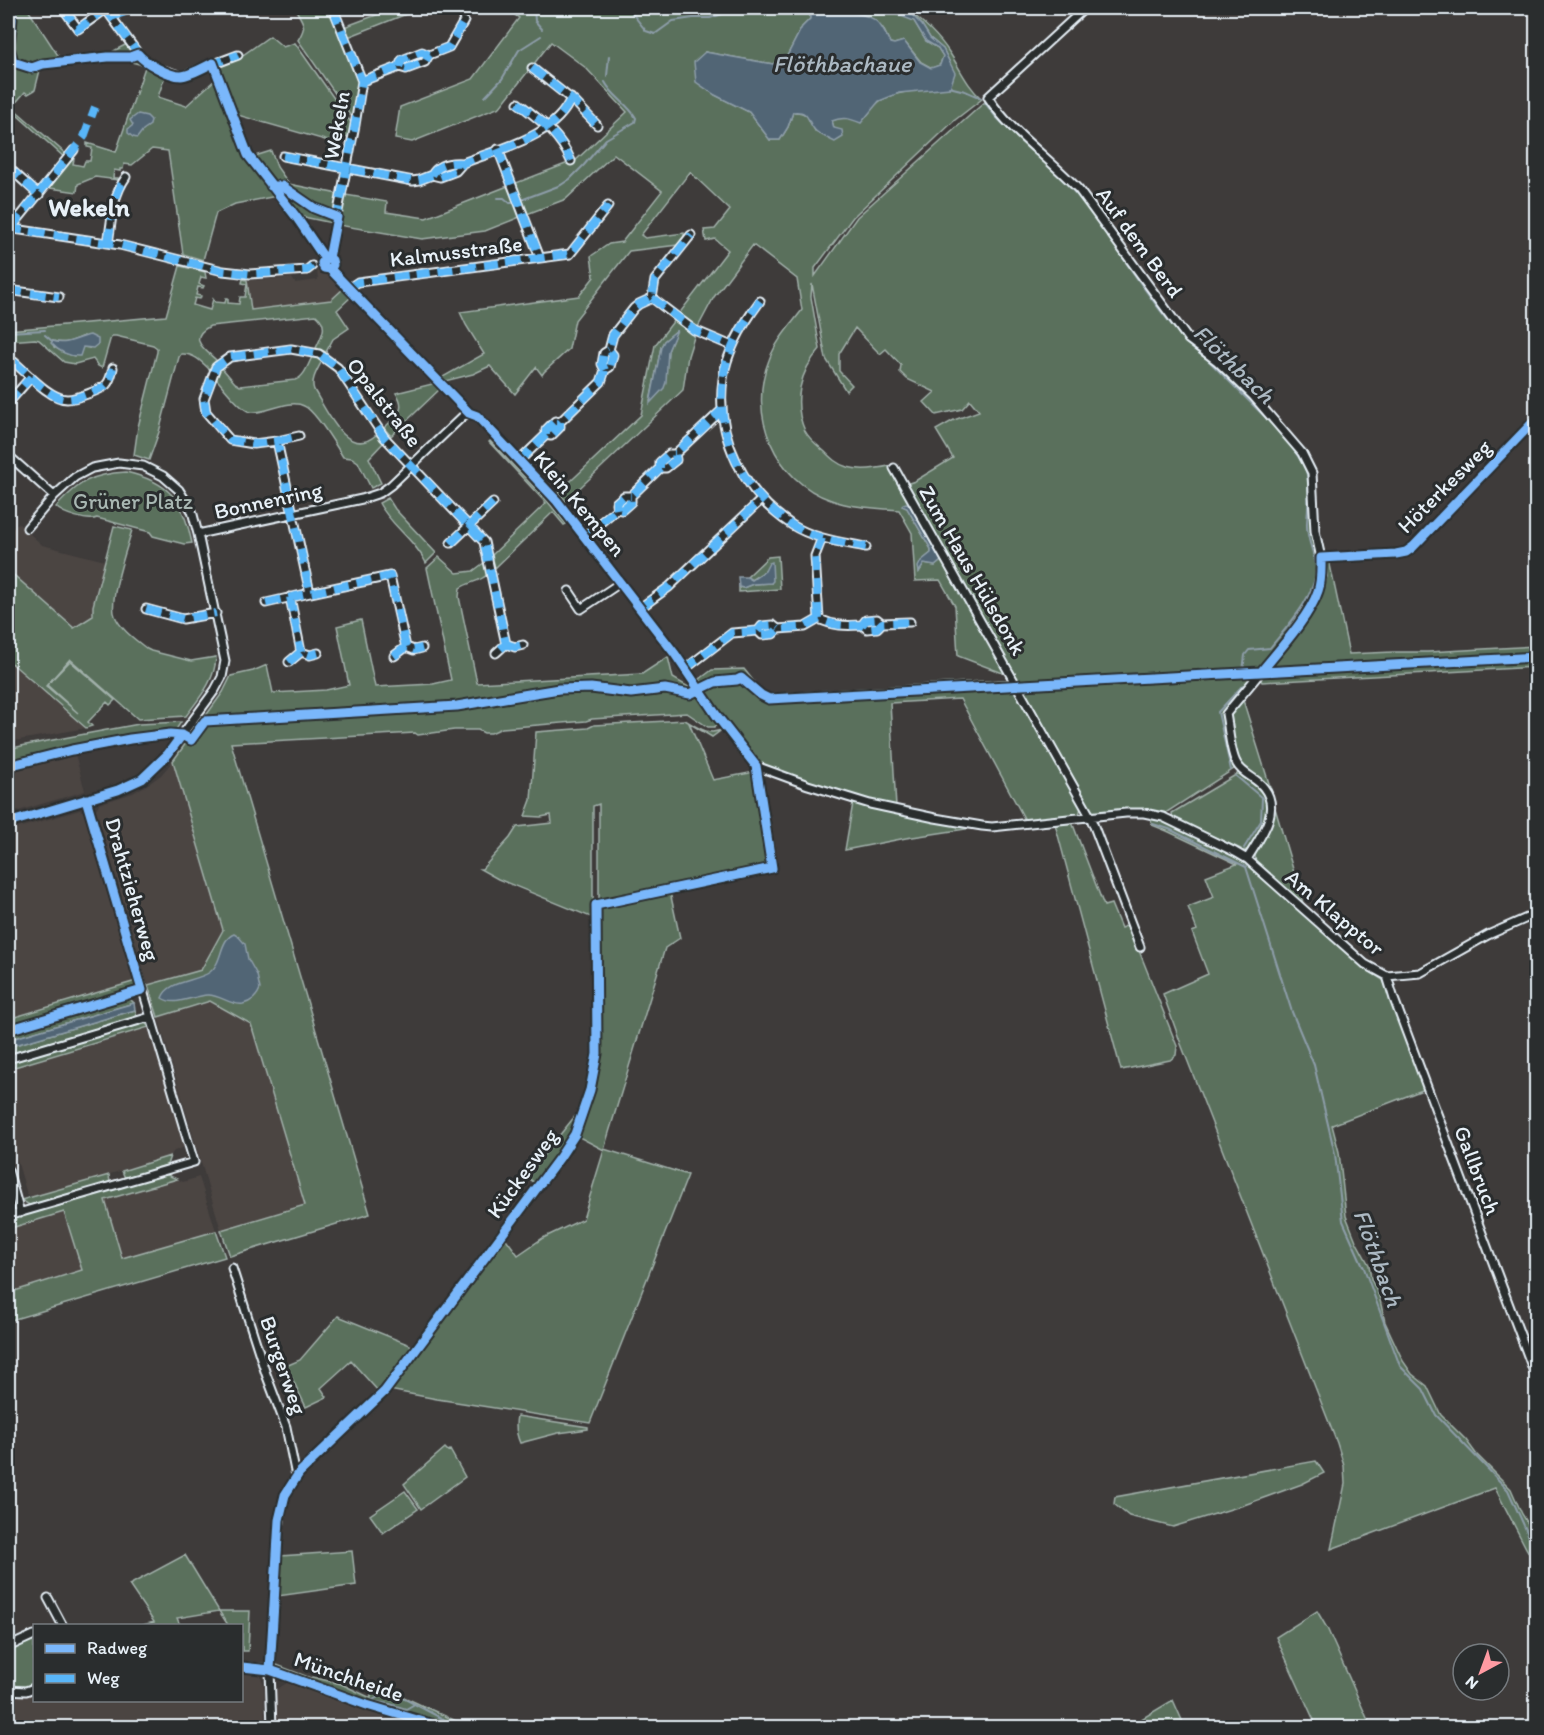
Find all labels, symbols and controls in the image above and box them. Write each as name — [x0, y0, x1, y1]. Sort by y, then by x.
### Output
water label: Flöthbachaue — [773, 49, 913, 78]
street label: Wekeln — [317, 88, 356, 161]
street label: Auf dem Berd — [1090, 182, 1189, 303]
district label: Wekeln — [48, 191, 130, 223]
street label: Kalmusstraße — [388, 230, 524, 273]
water label: Flöthbach — [1188, 318, 1281, 410]
street label: Opalstraße — [341, 352, 428, 453]
street label: Höterkesweg — [1392, 433, 1498, 539]
street label: Klein Kempen — [528, 445, 632, 562]
street label: Bonnenring — [212, 476, 325, 525]
street label: Zum Haus Hülsdonk — [913, 481, 1032, 660]
park label: Grüner Platz — [73, 488, 193, 515]
street label: Drahtzieherweg — [99, 814, 166, 965]
street label: Am Klapptor — [1280, 863, 1390, 962]
street label: Kückesweg — [481, 1122, 565, 1223]
street label: Gallbruch — [1448, 1122, 1507, 1219]
water label: Flöthbach — [1347, 1205, 1410, 1311]
street label: Burgerweg — [254, 1312, 313, 1419]
legend — [33, 1624, 243, 1702]
text: Radweg — [87, 1637, 148, 1659]
north arrow — [1451, 1642, 1511, 1702]
street label: Münchheide — [291, 1645, 407, 1708]
text: Weg — [87, 1667, 120, 1689]
text: N — [1461, 1672, 1482, 1694]

